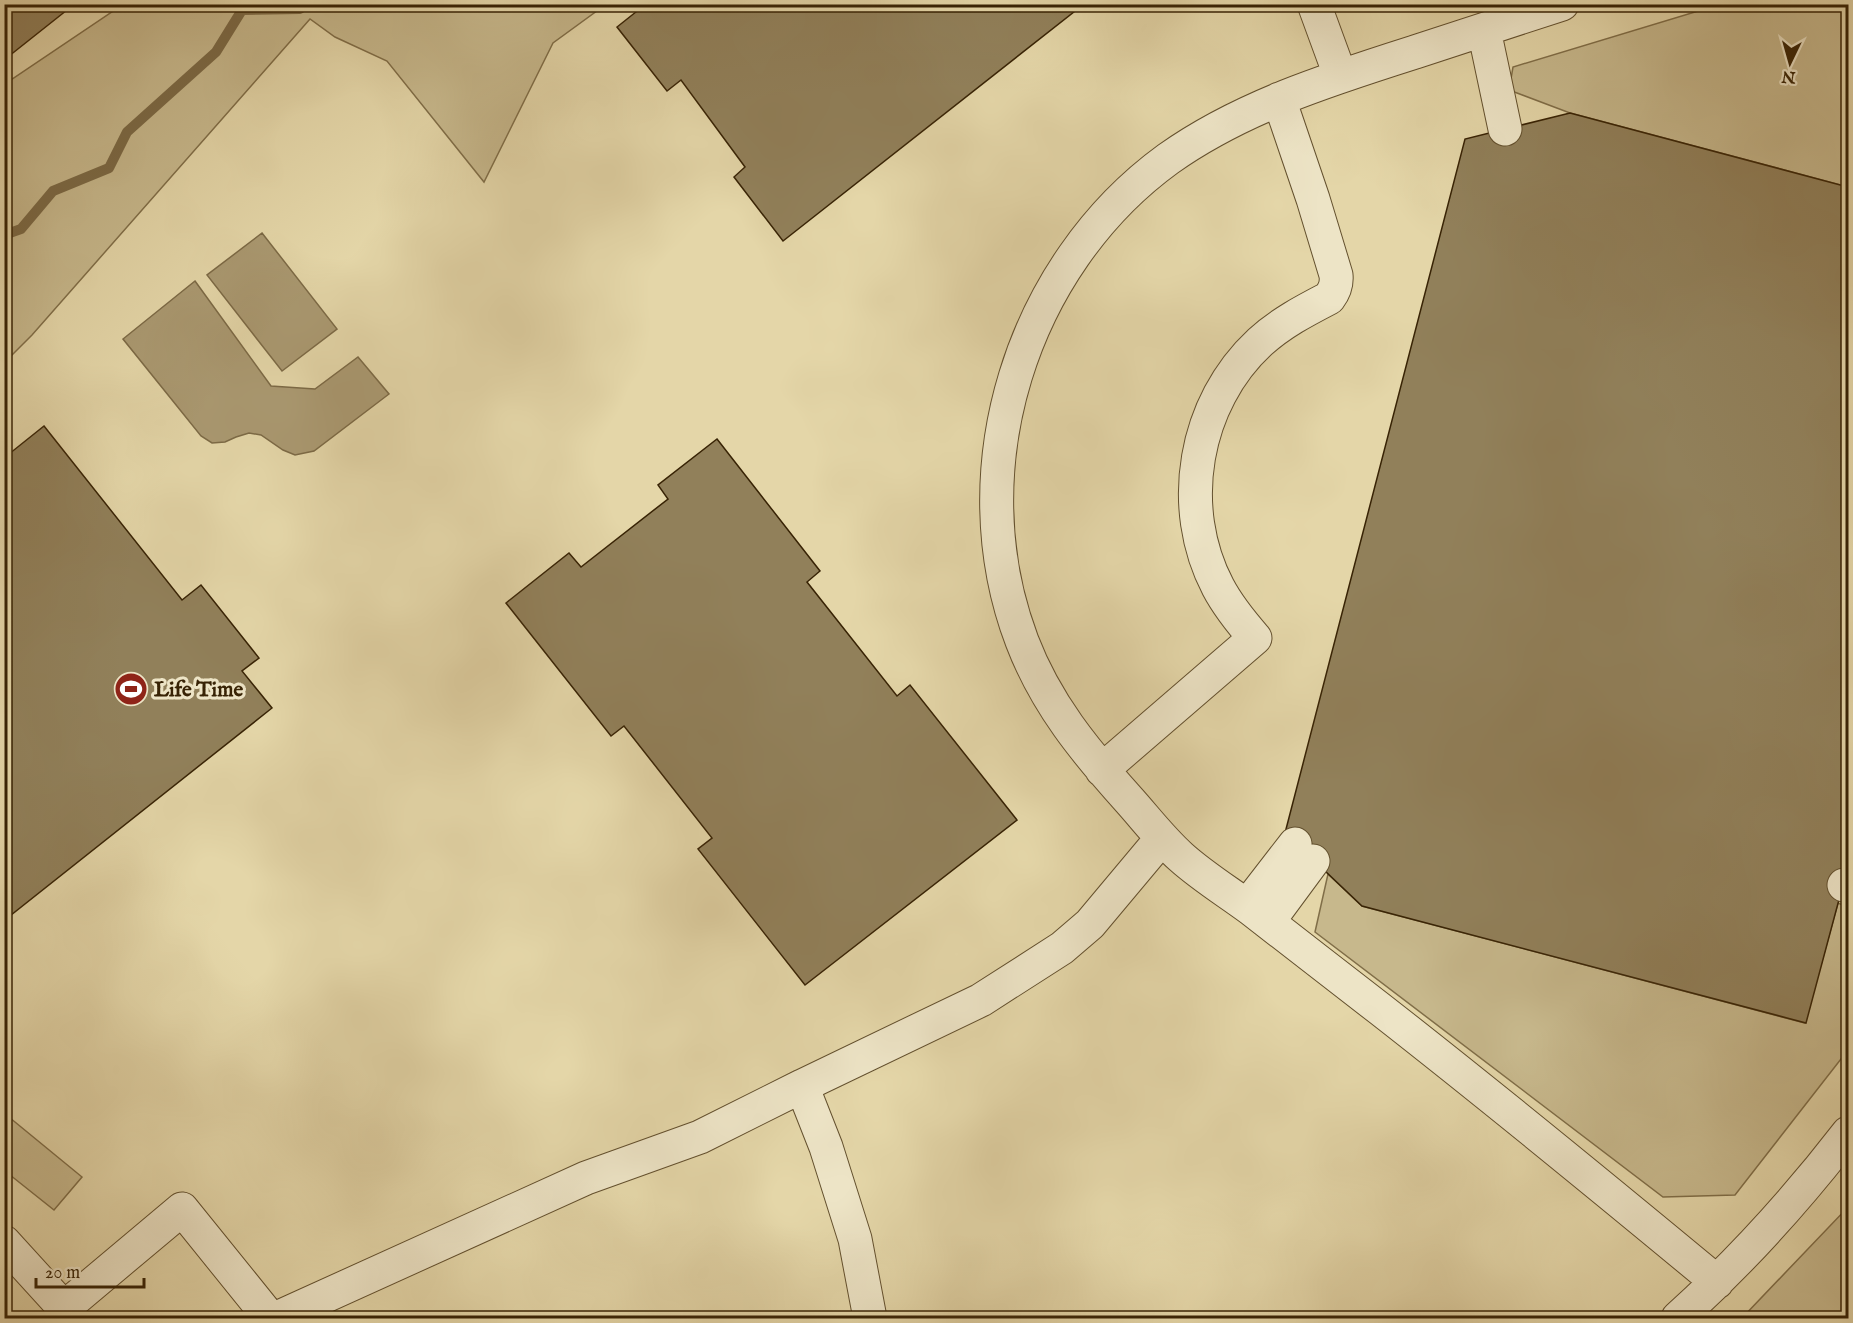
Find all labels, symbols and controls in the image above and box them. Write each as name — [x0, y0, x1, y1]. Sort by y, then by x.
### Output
north arrow — [1760, 33, 1820, 93]
text: N — [1781, 65, 1798, 87]
sports icon: Life Time — [113, 671, 149, 707]
place label: Life Time — [154, 677, 243, 704]
scale bar — [36, 1251, 144, 1289]
text: 20 m — [45, 1262, 80, 1285]

